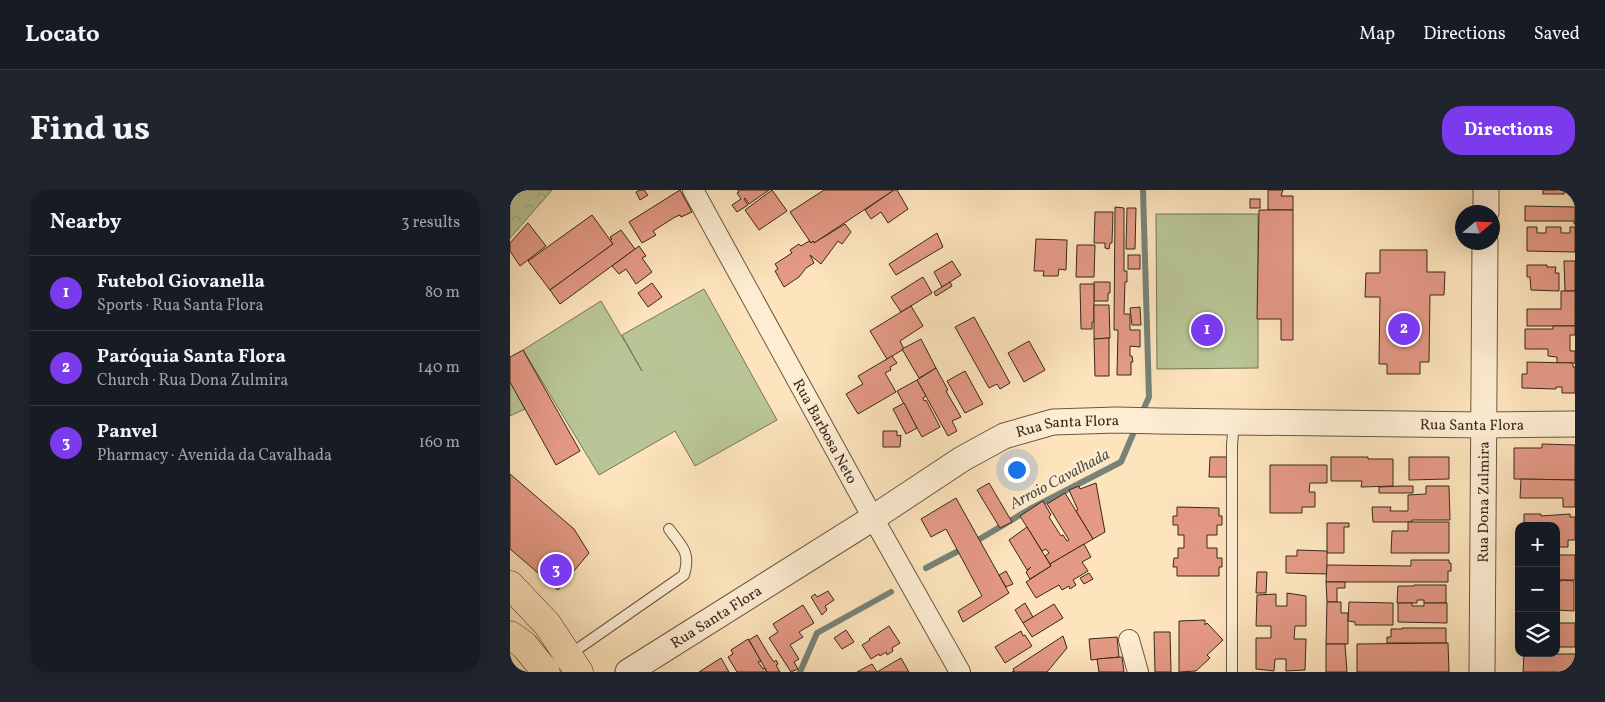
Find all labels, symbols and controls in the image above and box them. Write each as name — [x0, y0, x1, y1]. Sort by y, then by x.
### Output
text: Locato — [25, 18, 100, 52]
text: Map — [1359, 22, 1395, 47]
text: Directions — [1423, 22, 1506, 47]
text: Saved — [1534, 22, 1580, 47]
text: Find us — [30, 106, 150, 154]
button: Directions — [1442, 106, 1575, 155]
north arrow — [1455, 205, 1500, 250]
text: Nearby — [50, 208, 121, 237]
text: 3 results — [401, 212, 460, 234]
text: Futebol Giovanella — [97, 269, 265, 295]
text: 1 — [63, 282, 69, 304]
text: 80 m — [425, 282, 460, 304]
text: Sports · Rua Santa Flora — [97, 295, 263, 317]
pin: 2 — [1388, 310, 1420, 348]
pin: 1 — [1191, 311, 1223, 349]
text: Paróquia Santa Flora — [97, 344, 286, 370]
text: 2 — [62, 357, 70, 379]
text: 140 m — [418, 357, 460, 379]
text: Church · Rua Dona Zulmira — [97, 370, 288, 392]
street label: Rua Barbosa Neto — [787, 376, 861, 488]
street label: Rua Santa Flora — [1014, 411, 1120, 444]
street label: Rua Santa Flora — [1420, 415, 1524, 437]
text: Panvel — [97, 419, 158, 445]
text: 3 — [62, 432, 70, 454]
text: 160 m — [419, 432, 460, 454]
street label: Rua Dona Zulmira — [1474, 441, 1496, 563]
water label: Arroio Cavalhada — [1005, 444, 1114, 516]
text: Pharmacy · Avenida da Cavalhada — [97, 445, 332, 467]
your location — [1004, 457, 1030, 483]
map controls — [1515, 522, 1560, 657]
button: + — [1515, 522, 1560, 567]
pin: 3 — [540, 551, 572, 589]
button: − — [1515, 567, 1560, 612]
street label: Rua Santa Flora — [667, 581, 767, 655]
button: layers — [1515, 612, 1560, 657]

